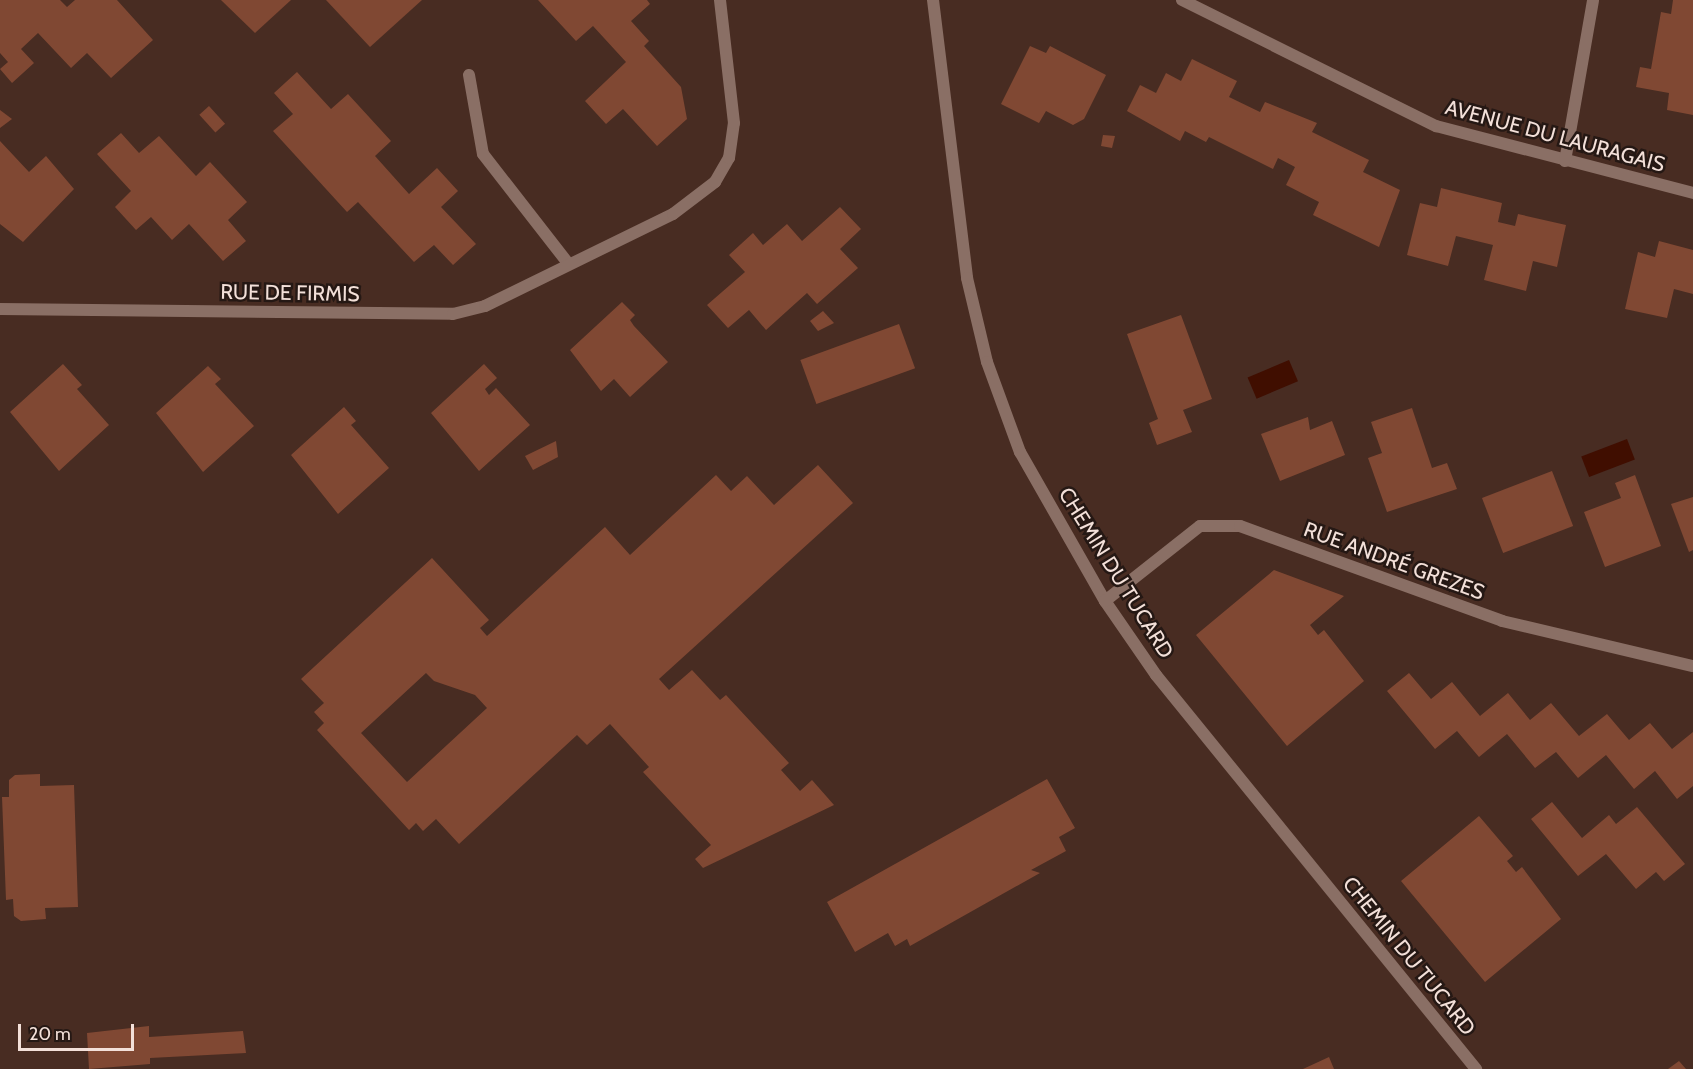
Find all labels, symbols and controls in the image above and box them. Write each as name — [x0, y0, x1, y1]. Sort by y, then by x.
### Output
street label: AVENUE DU LAURAGAIS — [1442, 95, 1668, 177]
street label: RUE DE FIRMIS — [220, 279, 360, 307]
street label: CHEMIN DU TUCARD — [1053, 483, 1179, 663]
street label: RUE ANDRÉ GREZES — [1300, 517, 1488, 605]
street label: CHEMIN DU TUCARD — [1337, 872, 1481, 1040]
scale bar — [21, 1012, 136, 1050]
text: 20 m — [29, 1023, 71, 1045]

